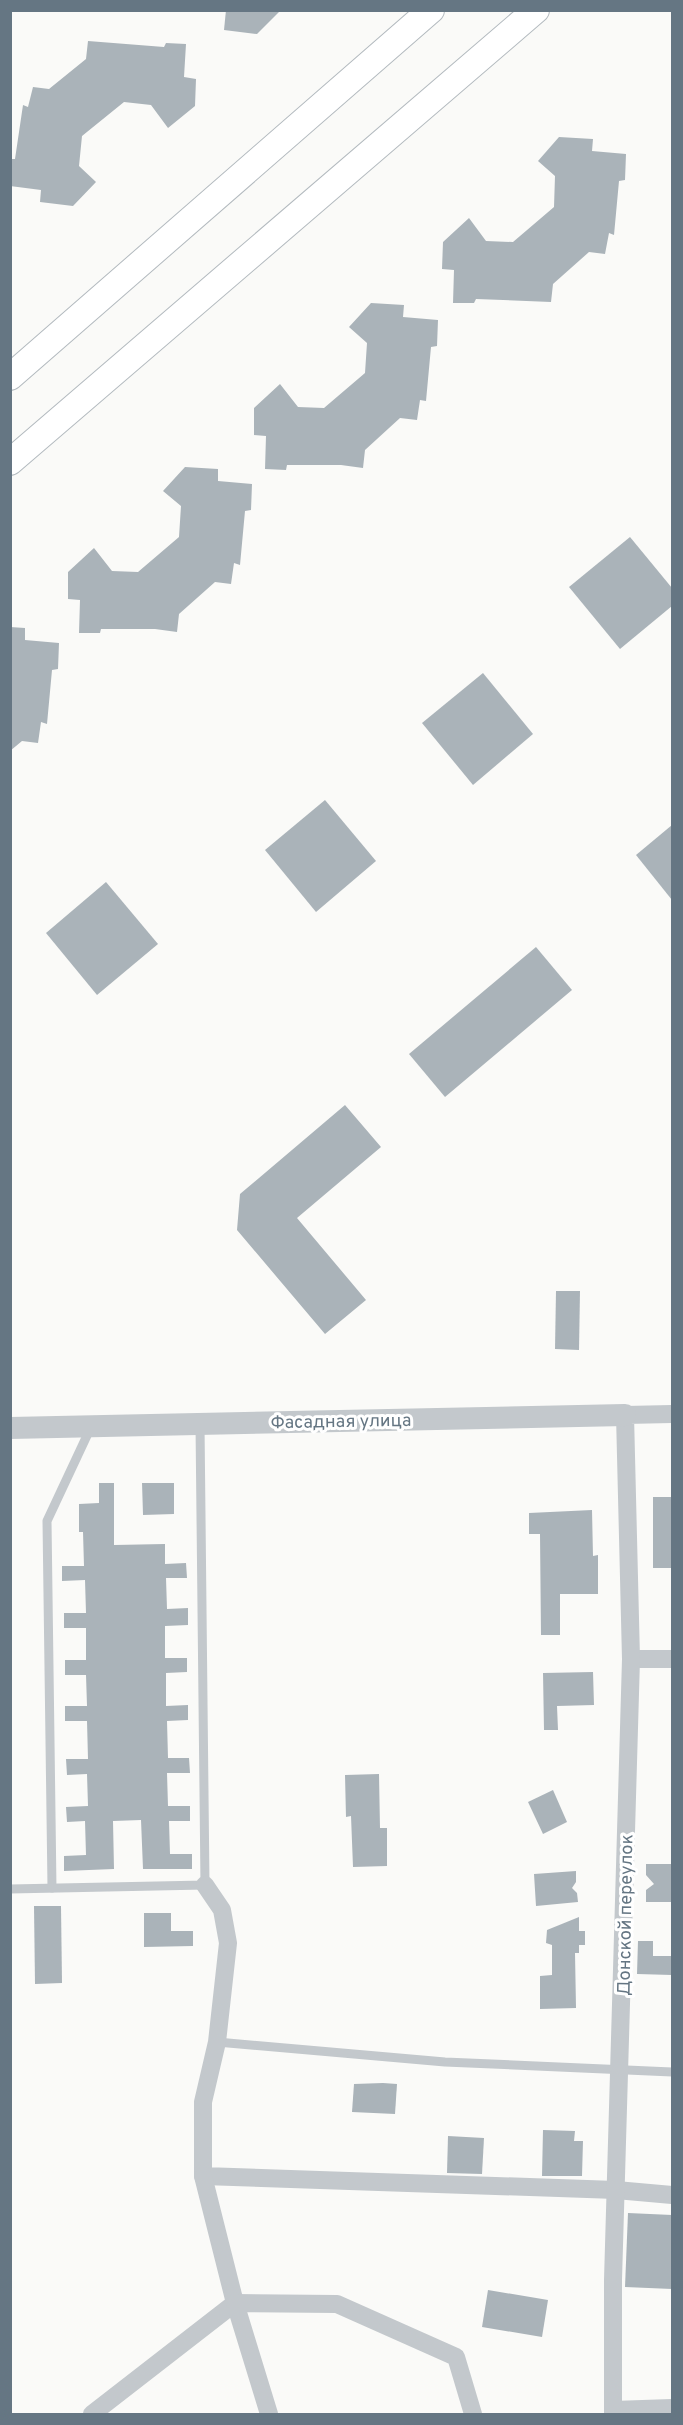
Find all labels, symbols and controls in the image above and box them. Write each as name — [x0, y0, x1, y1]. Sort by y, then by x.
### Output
street label: Фасадная улица — [270, 1410, 412, 1435]
street label: Донской переулок — [614, 1834, 639, 1996]

